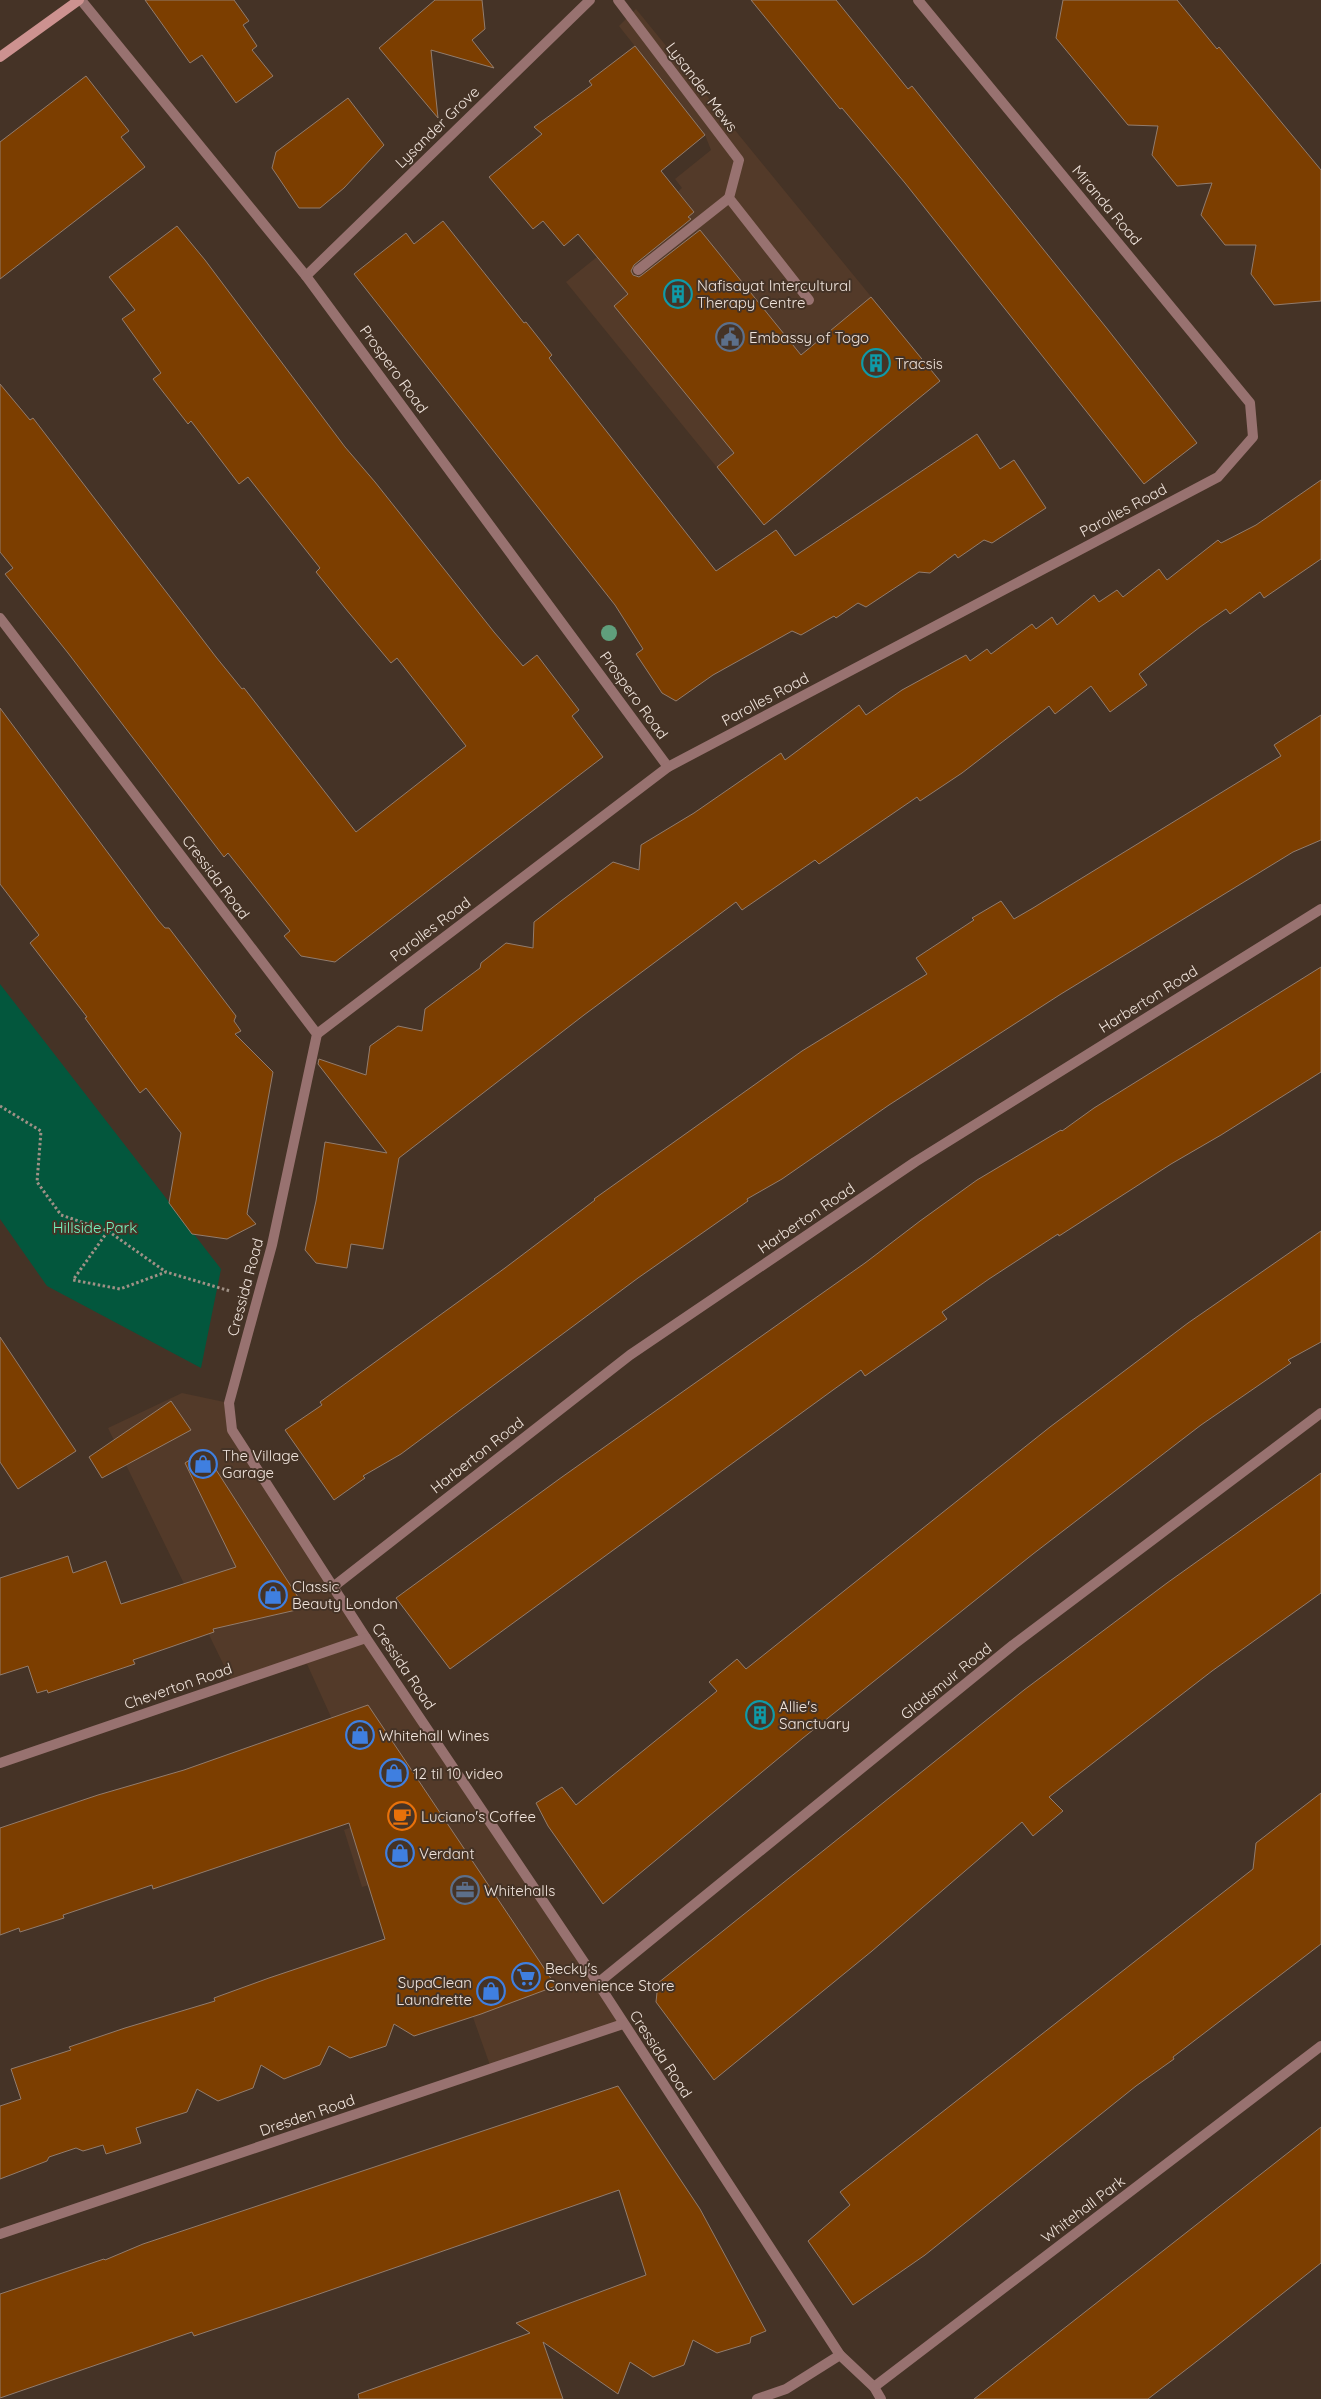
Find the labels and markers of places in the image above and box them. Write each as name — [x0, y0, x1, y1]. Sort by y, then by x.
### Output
place label: Nafisayat Intercultural Therapy Centre — [697, 276, 851, 312]
building icon: Nafisayat Intercultural Therapy Centre — [663, 279, 693, 309]
public building icon: Embassy of Togo — [715, 322, 745, 352]
place label: Embassy of Togo — [749, 328, 869, 347]
building icon: Tracsis — [861, 348, 891, 378]
place label: Tracsis — [895, 354, 943, 373]
place label: The Village Garage — [222, 1446, 299, 1482]
shop icon: The Village Garage — [188, 1449, 218, 1479]
place label: Classic Beauty London — [292, 1577, 398, 1613]
shop icon: Classic Beauty London — [258, 1580, 288, 1610]
place label: Allie's Sanctuary — [779, 1697, 850, 1733]
building icon: Allie's Sanctuary — [745, 1700, 775, 1730]
shop icon: Whitehall Wines — [345, 1720, 375, 1750]
place label: Whitehall Wines — [379, 1726, 489, 1745]
shop icon: 12 til 10 video — [379, 1758, 409, 1788]
place label: 12 til 10 video — [413, 1764, 503, 1783]
cafe icon: Luciano's Coffee — [387, 1801, 417, 1831]
place label: Luciano's Coffee — [421, 1807, 536, 1826]
shop icon: Verdant — [385, 1838, 415, 1868]
place label: Verdant — [419, 1844, 475, 1863]
office icon: Whitehalls — [450, 1875, 480, 1905]
place label: Whitehalls — [484, 1881, 555, 1900]
place label: Becky's Convenience Store — [545, 1959, 675, 1995]
supermarket icon: Becky's Convenience Store — [511, 1962, 541, 1992]
place label: SupaClean Laundrette — [396, 1973, 472, 2009]
shop icon: SupaClean Laundrette — [476, 1976, 506, 2006]

